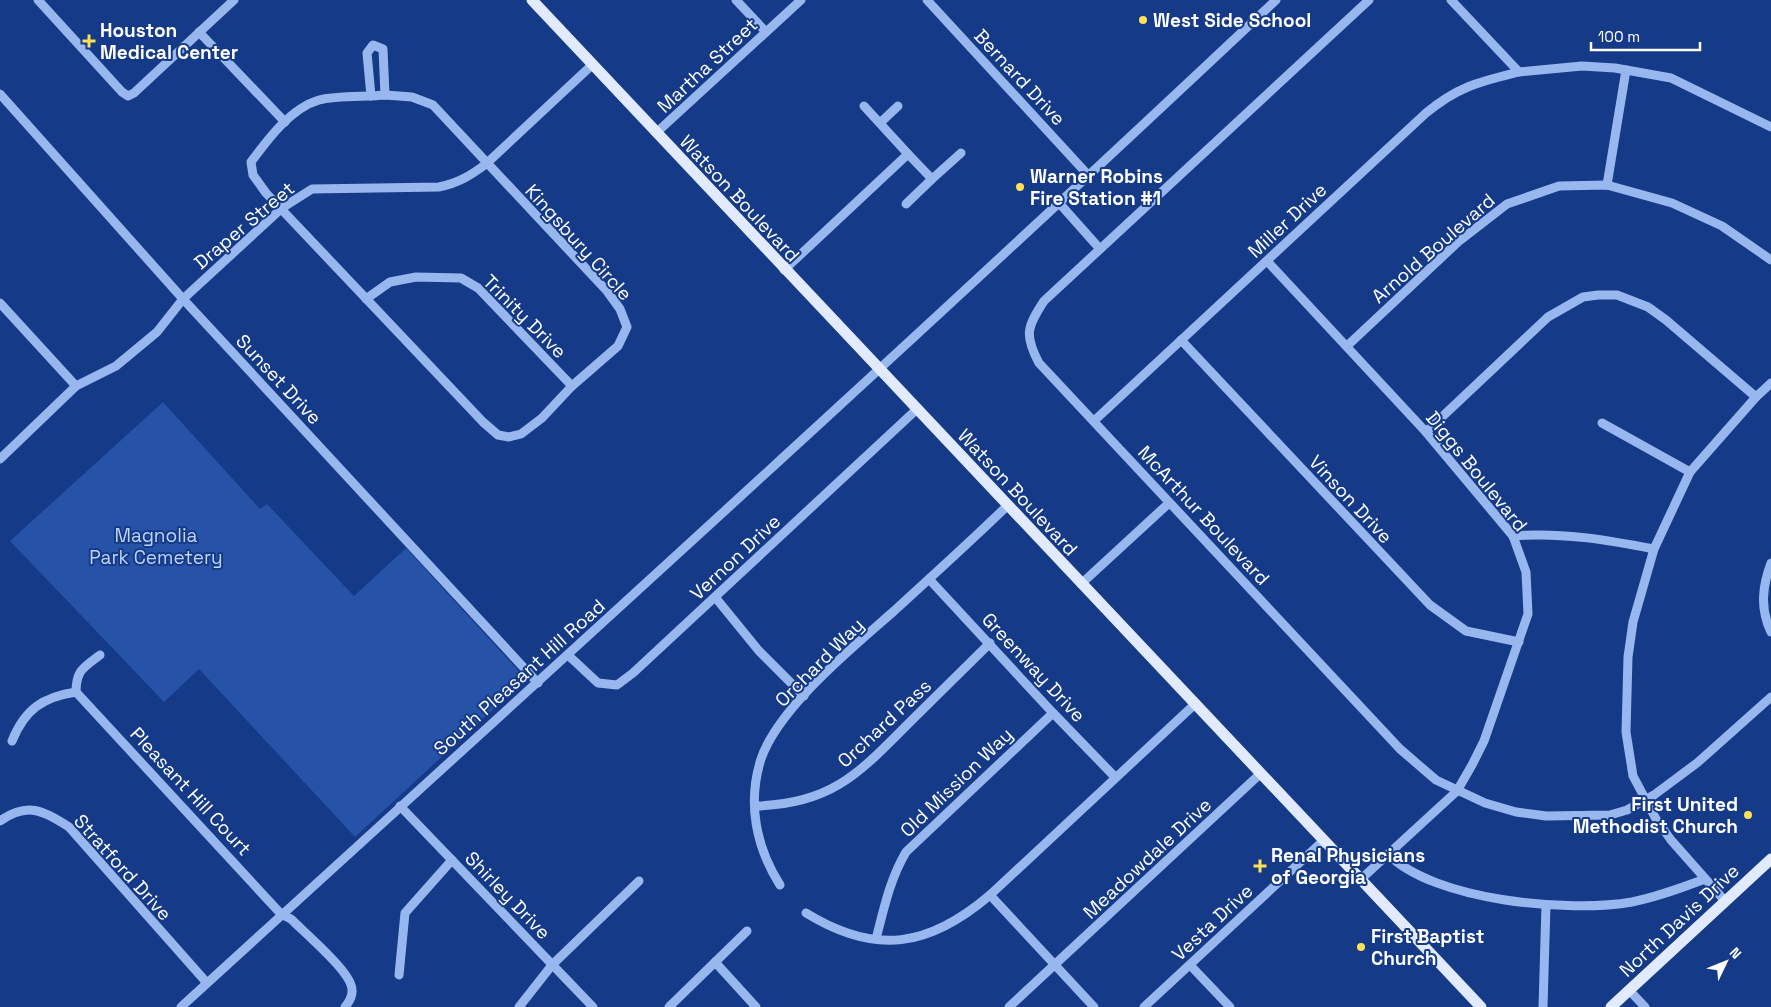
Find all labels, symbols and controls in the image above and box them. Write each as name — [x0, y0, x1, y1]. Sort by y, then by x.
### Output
place label: West Side School — [1153, 8, 1311, 33]
street label: Martha Street — [652, 12, 763, 118]
marker: West Side School — [1137, 14, 1149, 26]
place label: Houston Medical Center — [100, 18, 238, 65]
scale bar — [1591, 20, 1700, 52]
street label: Bernard Drive — [969, 24, 1071, 131]
text: 100 m — [1598, 27, 1640, 46]
marker: Houston Medical Center — [82, 34, 96, 48]
street label: Watson Boulevard — [674, 129, 805, 267]
place label: Warner Robins Fire Station #1 — [1030, 164, 1163, 211]
street label: Draper Street — [189, 176, 300, 275]
street label: Miller Drive — [1243, 177, 1332, 263]
street label: Kingsbury Circle — [520, 179, 638, 306]
marker: Warner Robins Fire Station #1 — [1014, 181, 1026, 193]
street label: Arnold Boulevard — [1366, 188, 1500, 309]
street label: Trinity Drive — [477, 269, 572, 364]
street label: Sunset Drive — [230, 329, 327, 430]
street label: Diggs Boulevard — [1420, 406, 1533, 537]
street label: Watson Boulevard — [952, 423, 1083, 561]
street label: McArthur Boulevard — [1132, 440, 1275, 590]
street label: Vinson Drive — [1303, 450, 1398, 549]
street label: Vernon Drive — [685, 509, 786, 606]
park label: Magnolia Park Cemetery — [89, 523, 223, 570]
street label: South Pleasant Hill Road — [428, 594, 610, 761]
street label: Greenway Drive — [976, 607, 1091, 727]
street label: Orchard Way — [769, 612, 869, 712]
street label: Orchard Pass — [832, 673, 937, 773]
street label: Pleasant Hill Court — [125, 722, 257, 861]
street label: Old Mission Way — [895, 722, 1018, 842]
street label: Meadowdale Drive — [1078, 792, 1217, 924]
place label: First United Methodist Church — [1573, 792, 1738, 839]
street label: Stratford Drive — [68, 809, 177, 926]
marker: First United Methodist Church — [1742, 809, 1754, 821]
place label: Renal Physicians of Georgia — [1271, 843, 1425, 890]
street label: Shirley Drive — [459, 846, 556, 945]
marker: Renal Physicians of Georgia — [1253, 859, 1267, 873]
street label: North Davis Drive — [1615, 859, 1743, 981]
street label: Vesta Drive — [1166, 878, 1258, 966]
place label: First Baptist Church — [1371, 924, 1484, 971]
north arrow — [1701, 937, 1751, 987]
marker: First Baptist Church — [1355, 941, 1367, 953]

